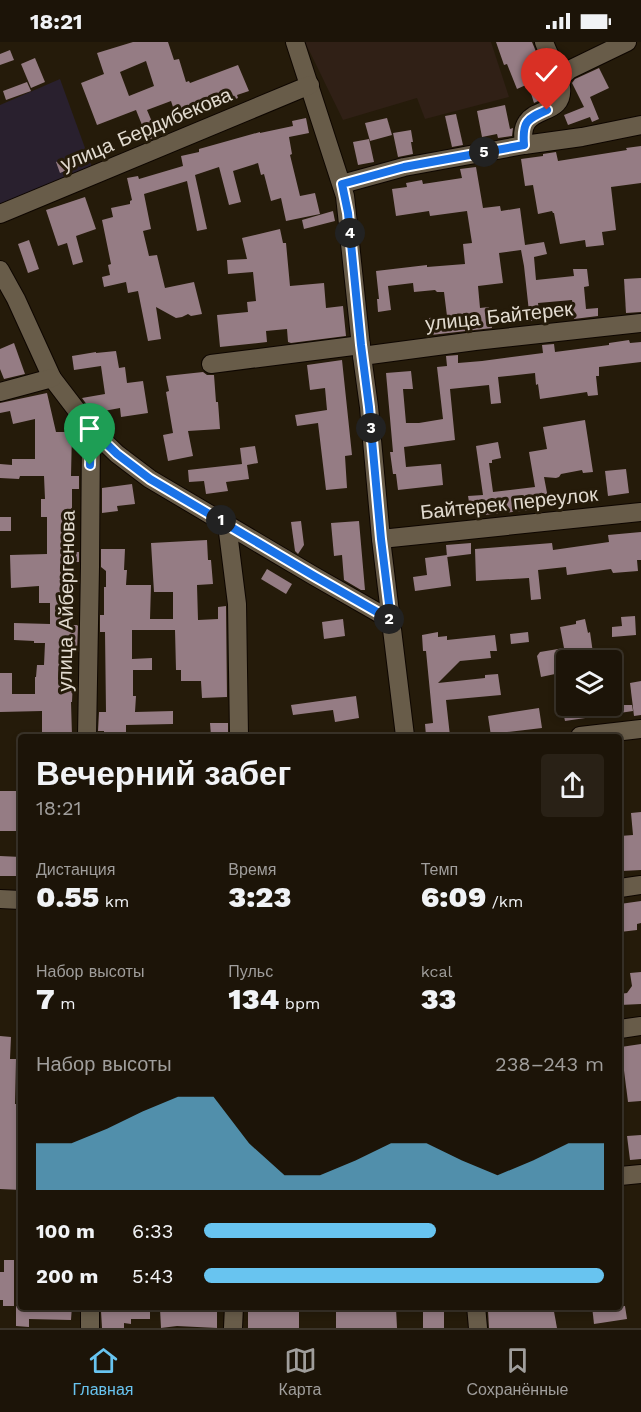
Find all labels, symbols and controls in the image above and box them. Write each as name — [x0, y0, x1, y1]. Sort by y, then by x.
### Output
text: 18:21 — [30, 9, 83, 34]
pin — [521, 48, 572, 110]
icon: check — [530, 57, 563, 90]
street label: улица Бердибекова — [57, 82, 236, 176]
pin: 5 — [469, 137, 499, 167]
text: 5 — [479, 142, 489, 161]
pin: 4 — [335, 218, 365, 248]
text: 4 — [345, 223, 355, 242]
street label: улица Байтерек — [424, 296, 574, 336]
pin — [64, 403, 115, 465]
icon: arrive — [73, 412, 106, 445]
pin: 3 — [356, 413, 386, 443]
text: 3 — [366, 418, 376, 437]
street label: Байтерек переулок — [419, 482, 599, 524]
pin: 1 — [206, 505, 236, 535]
street label: улица Айбергенова — [52, 509, 80, 692]
text: 1 — [218, 510, 224, 529]
pin: 2 — [374, 604, 404, 634]
text: 2 — [384, 609, 394, 628]
map controls — [556, 650, 622, 716]
button: layers — [556, 650, 622, 716]
text: Вечерний забег — [36, 754, 291, 793]
button: share — [541, 754, 604, 817]
text: 18:21 — [36, 796, 82, 820]
text: Дистанция — [36, 860, 115, 879]
text: Время — [228, 860, 276, 879]
text: Темп — [421, 860, 458, 879]
text: 0.55 — [36, 879, 99, 914]
text: 3:23 — [228, 879, 291, 914]
text: 6:09 — [421, 879, 486, 914]
text: km — [99, 892, 129, 911]
text: /km — [486, 892, 523, 911]
text: Набор высоты — [36, 962, 144, 981]
text: Пульс — [228, 962, 273, 981]
text: kcal — [421, 962, 452, 981]
text: 7 — [36, 981, 55, 1016]
text: 134 — [228, 981, 279, 1016]
text: 33 — [421, 981, 456, 1016]
text: m — [55, 994, 75, 1013]
text: bpm — [279, 994, 320, 1013]
text: Набор высоты — [36, 1052, 172, 1076]
text: 238–243 m — [495, 1052, 604, 1076]
text: 100 m — [36, 1219, 95, 1243]
text: 6:33 — [132, 1219, 173, 1243]
text: 200 m — [36, 1264, 98, 1288]
text: 5:43 — [132, 1264, 173, 1288]
tab: Главная — [73, 1344, 133, 1399]
tab: Карта — [279, 1344, 321, 1399]
tab: Сохранённые — [467, 1344, 568, 1399]

